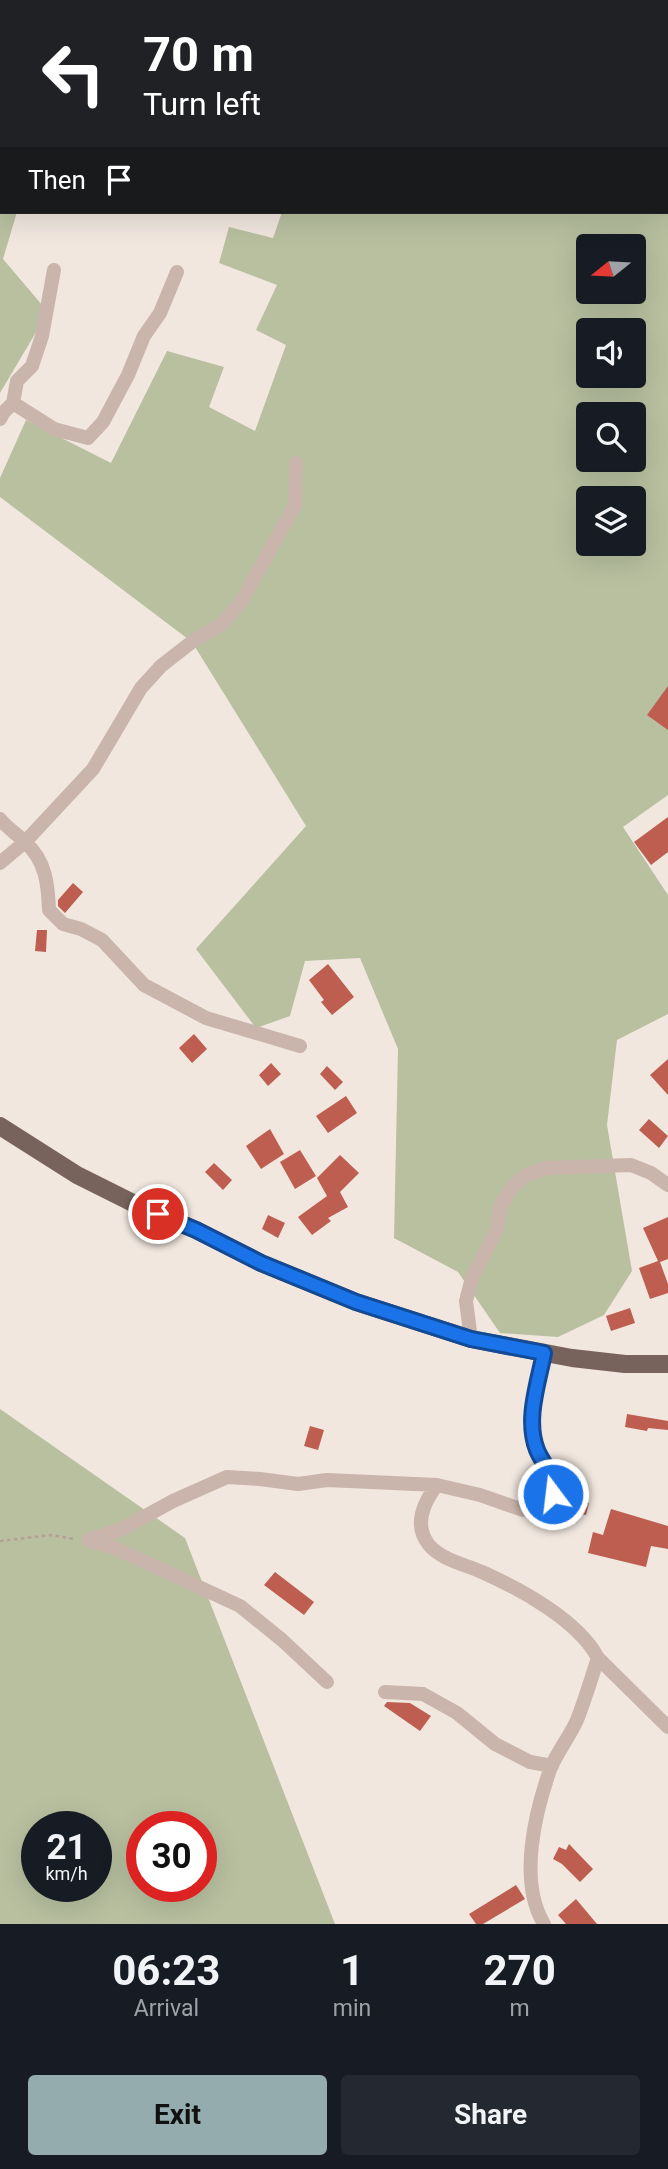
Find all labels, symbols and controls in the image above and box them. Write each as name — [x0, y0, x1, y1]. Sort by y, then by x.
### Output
text: 70 m — [143, 26, 254, 83]
icon: left — [28, 28, 119, 119]
text: Turn left — [143, 85, 261, 123]
icon: arrive — [100, 161, 138, 199]
text: Then — [28, 165, 86, 195]
north arrow — [576, 234, 646, 304]
map controls — [576, 234, 646, 556]
button: sound — [576, 318, 646, 388]
button: search — [576, 402, 646, 472]
button: layers — [576, 486, 646, 556]
pin — [128, 1184, 188, 1244]
icon: arrive — [139, 1195, 177, 1233]
position arrow — [516, 1457, 590, 1531]
speed limit sign: 30 — [126, 1811, 217, 1902]
text: 21 — [46, 1827, 87, 1868]
text: km/h — [45, 1863, 88, 1884]
text: 06:23 — [112, 1946, 220, 1995]
text: 1 — [340, 1946, 364, 1995]
text: 270 — [483, 1946, 556, 1995]
text: Arrival — [134, 1995, 199, 2022]
text: min — [333, 1995, 371, 2022]
text: m — [510, 1995, 530, 2022]
button: Exit — [28, 2075, 327, 2155]
button: Share — [341, 2075, 640, 2155]

